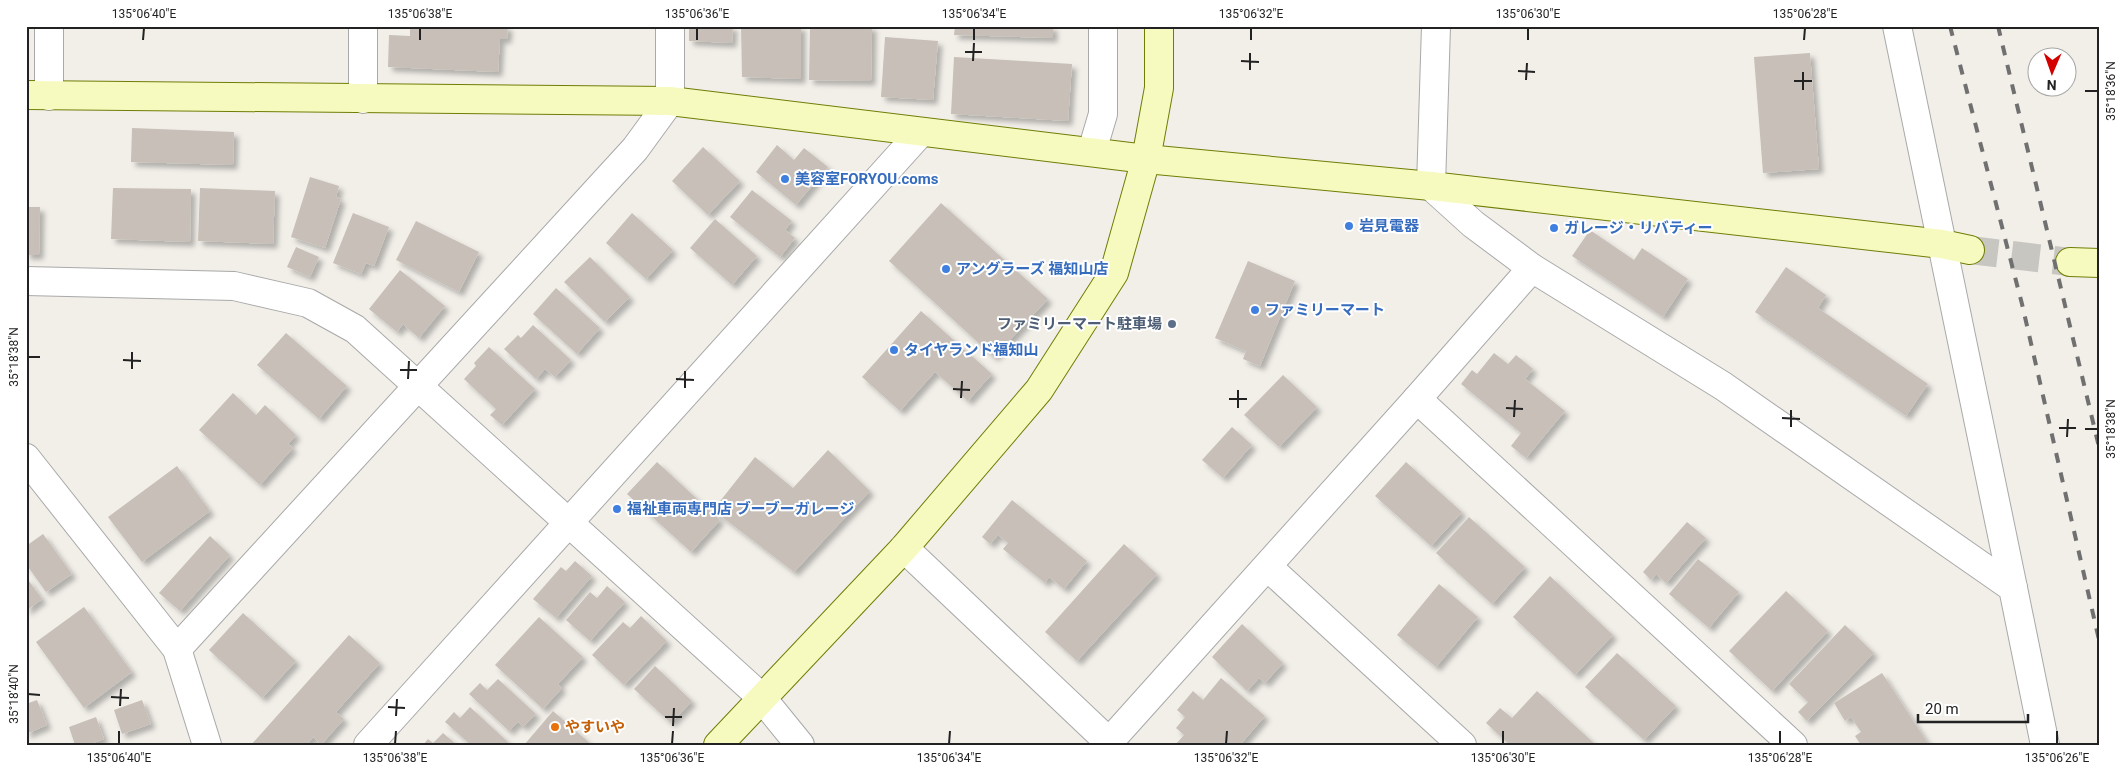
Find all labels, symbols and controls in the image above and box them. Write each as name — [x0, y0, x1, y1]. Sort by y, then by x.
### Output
text: 135°06'40"E — [112, 7, 176, 21]
text: 135°06'38"E — [388, 7, 452, 21]
text: 135°06'36"E — [665, 7, 729, 21]
text: 135°06'34"E — [942, 7, 1006, 21]
text: 135°06'32"E — [1219, 7, 1283, 21]
text: 135°06'30"E — [1496, 7, 1560, 21]
text: 135°06'28"E — [1773, 7, 1837, 21]
north arrow — [2028, 48, 2078, 98]
text: 35°18'36"N — [2104, 61, 2118, 121]
text: N — [2046, 77, 2057, 93]
place label: 美容室FORYOU.coms — [795, 170, 939, 188]
marker: 美容室FORYOU.coms — [779, 173, 791, 185]
place label: 岩見電器 — [1359, 217, 1420, 235]
place label: ガレージ・リバティー — [1564, 219, 1713, 237]
marker: 岩見電器 — [1343, 220, 1355, 232]
marker: ガレージ・リバティー — [1548, 222, 1560, 234]
place label: アングラーズ 福知山店 — [956, 260, 1108, 278]
marker: アングラーズ 福知山店 — [940, 263, 952, 275]
place label: ファミリーマート — [1265, 301, 1385, 319]
marker: ファミリーマート — [1249, 304, 1261, 316]
place label: ファミリーマート駐車場 — [997, 315, 1162, 333]
marker: ファミリーマート駐車場 — [1166, 318, 1178, 330]
text: 35°18'38"N — [7, 327, 21, 387]
place label: タイヤランド福知山 — [904, 341, 1039, 359]
marker: タイヤランド福知山 — [888, 344, 900, 356]
text: 35°18'38"N — [2104, 399, 2118, 459]
place label: 福祉車両専門店 ブーブーガレージ — [626, 500, 855, 518]
marker: 福祉車両専門店 ブーブーガレージ — [611, 503, 623, 515]
text: 35°18'40"N — [7, 664, 21, 724]
scale bar — [1918, 691, 2028, 723]
text: 20 m — [1925, 700, 1959, 718]
place label: やすいや — [565, 718, 625, 736]
marker: やすいや — [549, 721, 561, 733]
text: 135°06'40"E — [87, 751, 151, 765]
text: 135°06'38"E — [363, 751, 427, 765]
text: 135°06'36"E — [640, 751, 704, 765]
text: 135°06'34"E — [917, 751, 981, 765]
text: 135°06'32"E — [1194, 751, 1258, 765]
text: 135°06'30"E — [1471, 751, 1535, 765]
text: 135°06'28"E — [1748, 751, 1812, 765]
text: 135°06'26"E — [2025, 751, 2089, 765]

